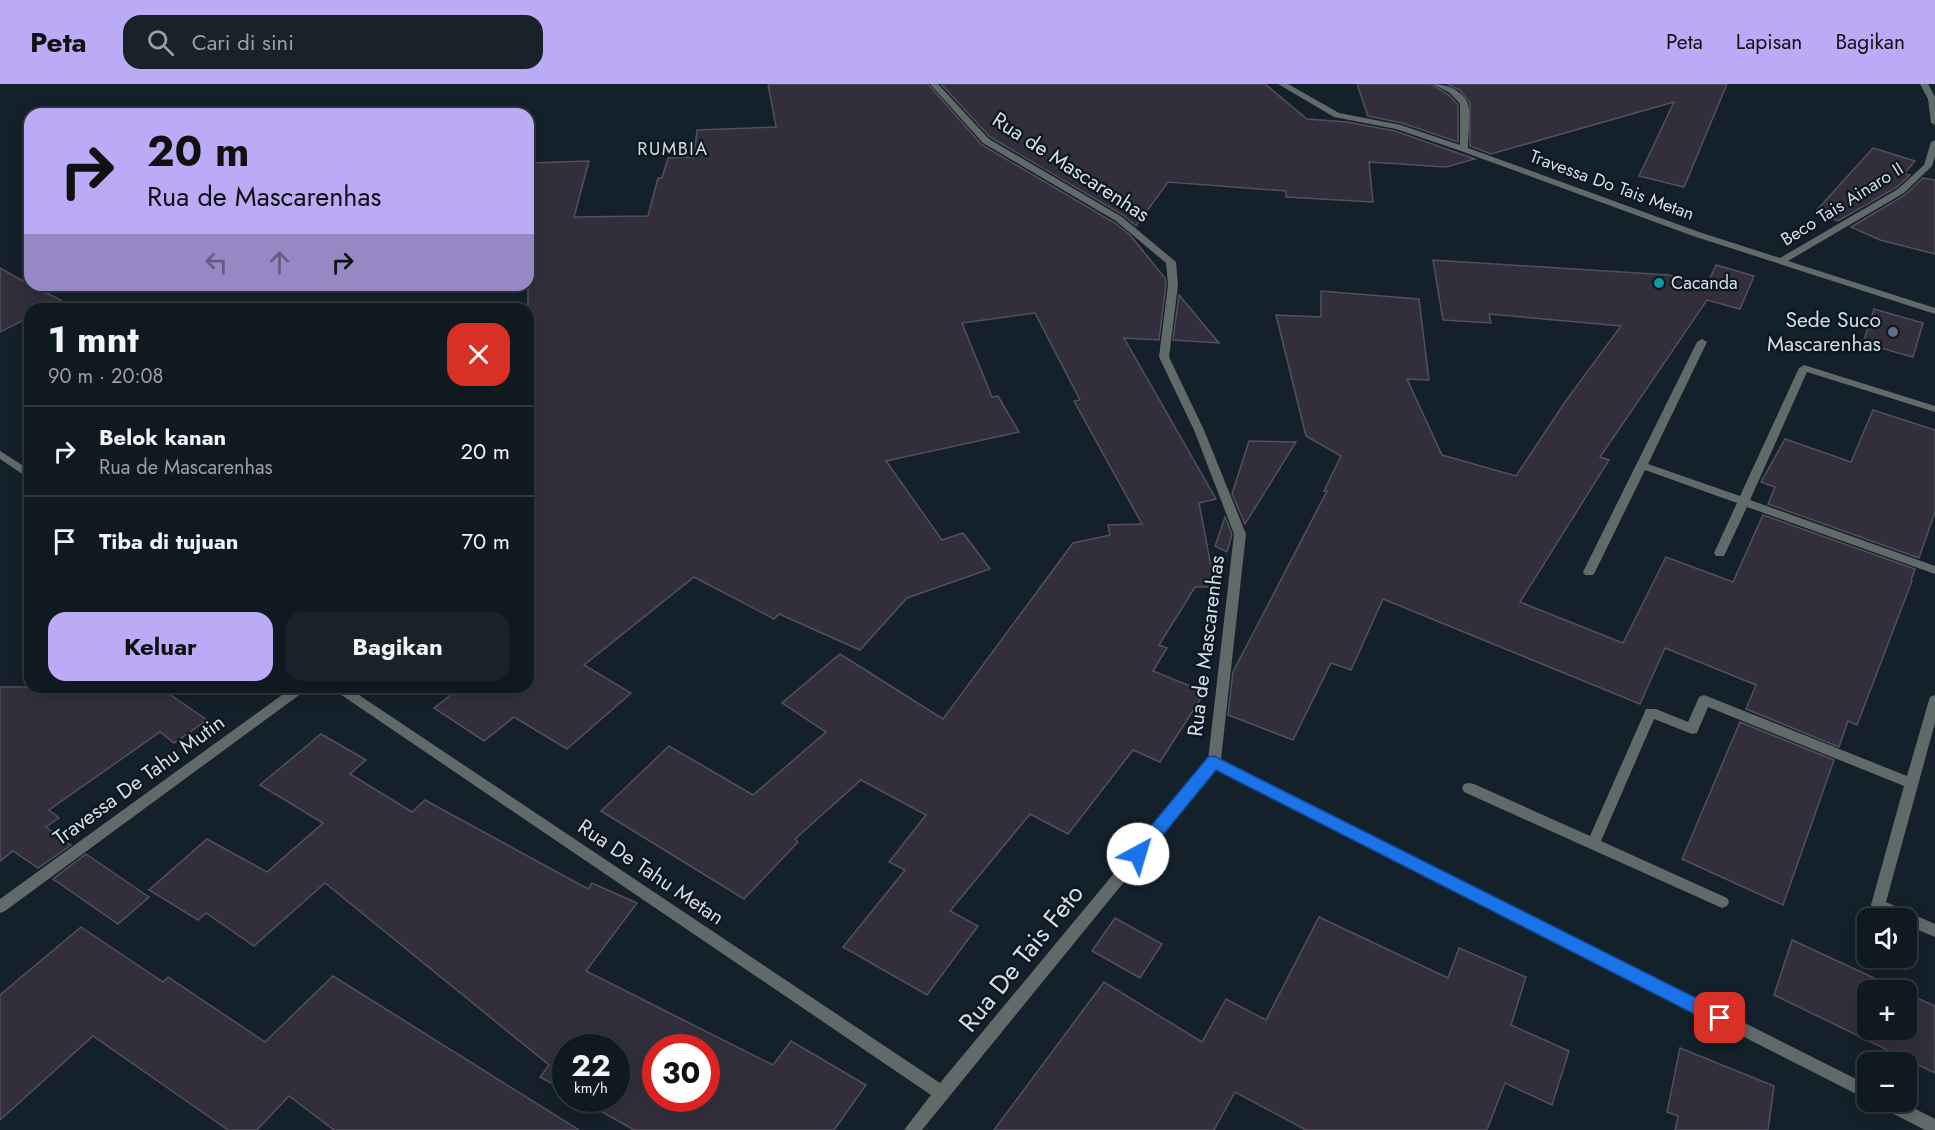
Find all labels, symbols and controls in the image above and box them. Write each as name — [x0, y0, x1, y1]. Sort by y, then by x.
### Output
search box — [123, 15, 543, 69]
text: Peta — [30, 22, 87, 63]
icon: search — [144, 26, 177, 59]
text: Cari di sini — [192, 26, 294, 58]
text: Peta — [1666, 27, 1703, 57]
text: Lapisan — [1736, 27, 1802, 57]
text: Bagikan — [1835, 27, 1905, 57]
street label: Rua de Mascarenhas — [986, 105, 1156, 229]
text: 20 m — [147, 121, 249, 182]
icon: right — [48, 132, 126, 210]
district label: RUMBIA — [637, 136, 709, 162]
street label: Travessa Do Tais Metan — [1526, 143, 1698, 227]
street label: Beco Tais Ainaro II — [1776, 156, 1908, 252]
text: Rua de Mascarenhas — [147, 177, 381, 216]
icon: left — [200, 246, 233, 279]
icon: ahead — [263, 246, 296, 279]
icon: right — [326, 246, 359, 279]
place label: Cacanda — [1671, 270, 1738, 296]
marker: Cacanda — [1652, 276, 1666, 290]
place label: Sede Suco Mascarenhas — [1767, 305, 1881, 359]
text: 1 mnt — [48, 313, 139, 365]
button: close — [447, 323, 510, 386]
marker: Sede Suco Mascarenhas — [1886, 325, 1900, 339]
text: 90 m · 20:08 — [48, 362, 163, 391]
text: Belok kanan — [99, 421, 226, 453]
icon: right — [48, 435, 81, 468]
text: 20 m — [461, 435, 510, 467]
text: Rua de Mascarenhas — [99, 453, 273, 482]
icon: arrive — [48, 525, 81, 558]
text: Tiba di tujuan — [99, 525, 238, 557]
text: 70 m — [461, 525, 510, 557]
street label: Rua de Mascarenhas — [1180, 554, 1232, 738]
button: Keluar — [48, 612, 273, 681]
button: Bagikan — [285, 612, 510, 681]
street label: Travessa De Tahu Mutin — [47, 707, 231, 853]
street label: Rua De Tahu Metan — [572, 812, 730, 932]
position arrow — [1106, 822, 1170, 886]
street label: Rua De Tais Feto — [949, 876, 1093, 1040]
map controls — [1857, 908, 1917, 1112]
button: sound — [1857, 908, 1917, 968]
button: + — [1857, 980, 1917, 1040]
pin — [1694, 992, 1745, 1043]
icon: arrive — [1703, 1001, 1736, 1034]
speed limit sign: 30 — [642, 1034, 720, 1112]
text: 22 — [571, 1044, 611, 1087]
button: − — [1857, 1052, 1917, 1112]
text: km/h — [574, 1077, 608, 1099]

